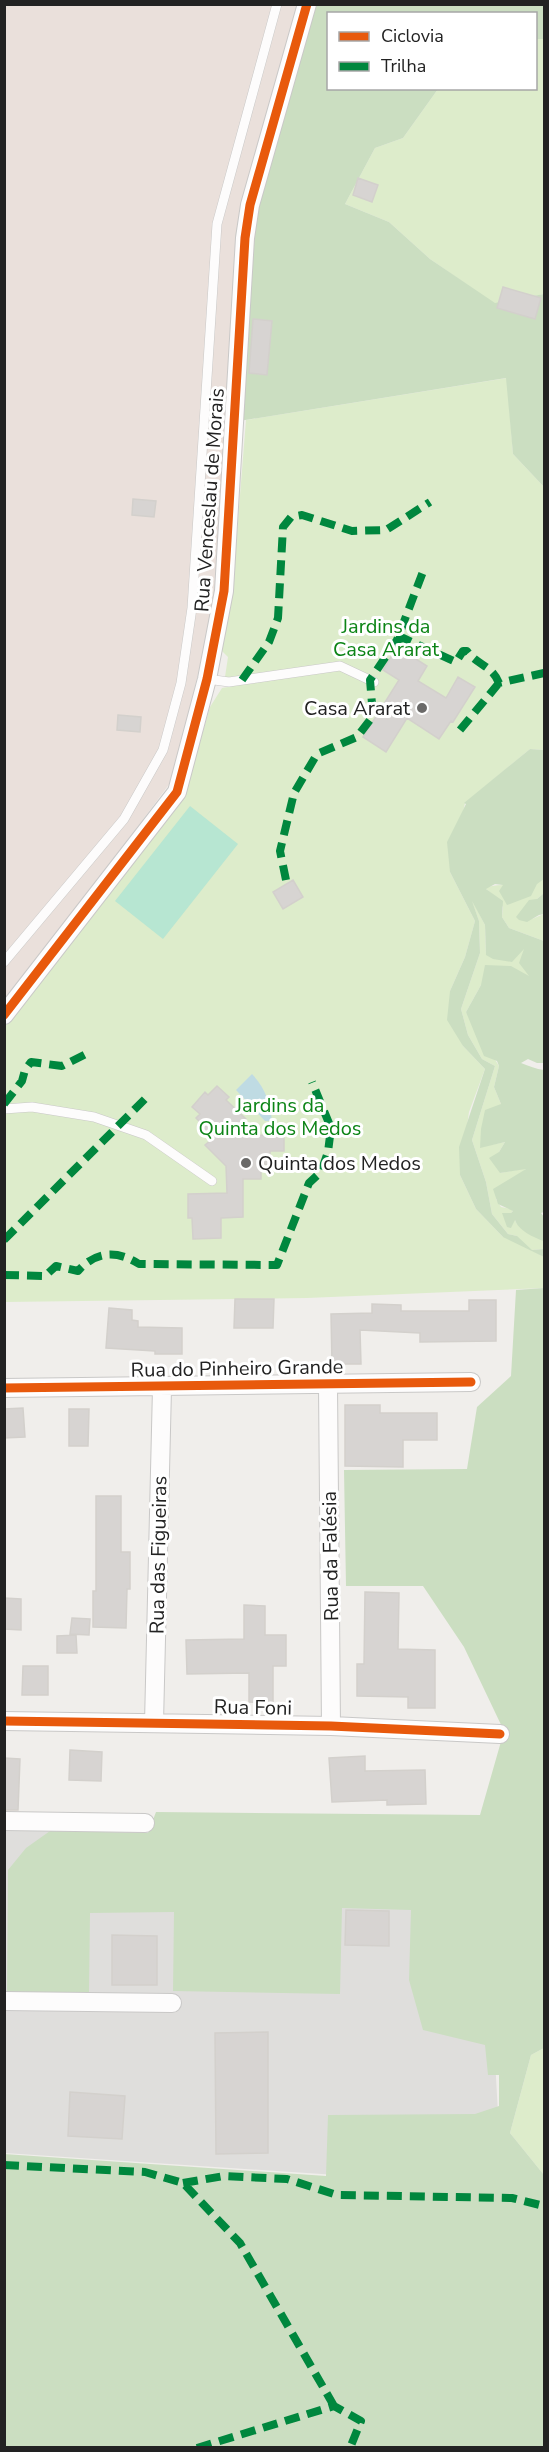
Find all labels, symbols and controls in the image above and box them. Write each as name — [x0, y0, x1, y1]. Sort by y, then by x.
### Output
legend — [327, 12, 537, 90]
text: Ciclovia — [381, 24, 444, 48]
text: Trilha — [381, 54, 426, 78]
street label: Rua Venceslau de Morais — [188, 387, 231, 613]
park label: Jardins da Casa Ararat — [333, 613, 440, 663]
place label: Casa Ararat — [304, 695, 411, 722]
marker: Casa Ararat — [415, 701, 429, 715]
park label: Jardins da Quinta dos Medos — [199, 1092, 361, 1142]
place label: Quinta dos Medos — [258, 1150, 421, 1177]
marker: Quinta dos Medos — [239, 1156, 253, 1170]
street label: Rua do Pinheiro Grande — [130, 1353, 344, 1384]
street label: Rua das Figueiras — [144, 1476, 173, 1634]
street label: Rua da Falésia — [316, 1491, 345, 1621]
street label: Rua Foni — [214, 1693, 292, 1722]

